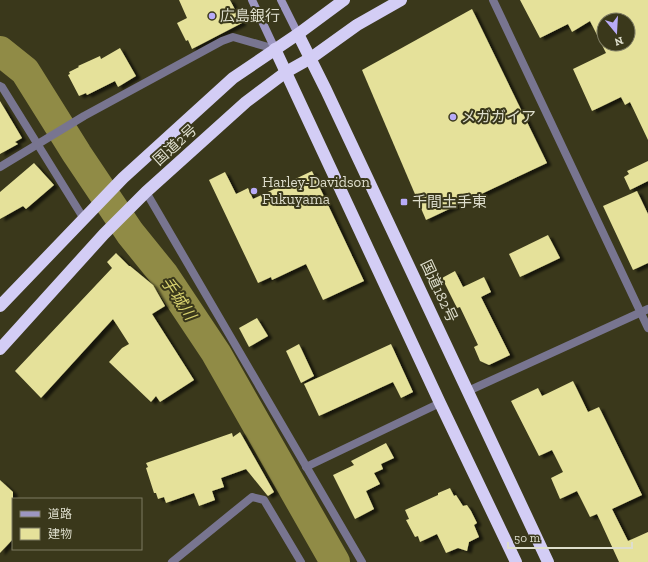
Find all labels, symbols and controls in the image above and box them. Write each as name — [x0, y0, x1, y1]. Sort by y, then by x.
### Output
place label: 広島銀行 — [220, 7, 280, 25]
marker: 広島銀行 — [207, 11, 217, 21]
north arrow — [596, 12, 636, 52]
text: N — [612, 34, 625, 49]
place label: メガガイア — [461, 108, 536, 126]
marker: メガガイア — [448, 112, 458, 122]
street label: 国道2号 — [149, 121, 201, 169]
place label: Harley-Davidson Fukuyama — [262, 173, 370, 208]
marker: Harley-Davidson Fukuyama — [249, 186, 259, 196]
place label: 千間土手東 — [412, 193, 487, 211]
marker: 千間土手東 — [399, 197, 409, 207]
street label: 国道182号 — [417, 257, 461, 325]
water label: 手城川 — [157, 273, 201, 325]
legend — [12, 498, 142, 550]
text: 道路 — [48, 507, 72, 521]
scale bar — [508, 524, 632, 550]
text: 建物 — [48, 527, 72, 541]
text: 50 m — [514, 531, 541, 545]

